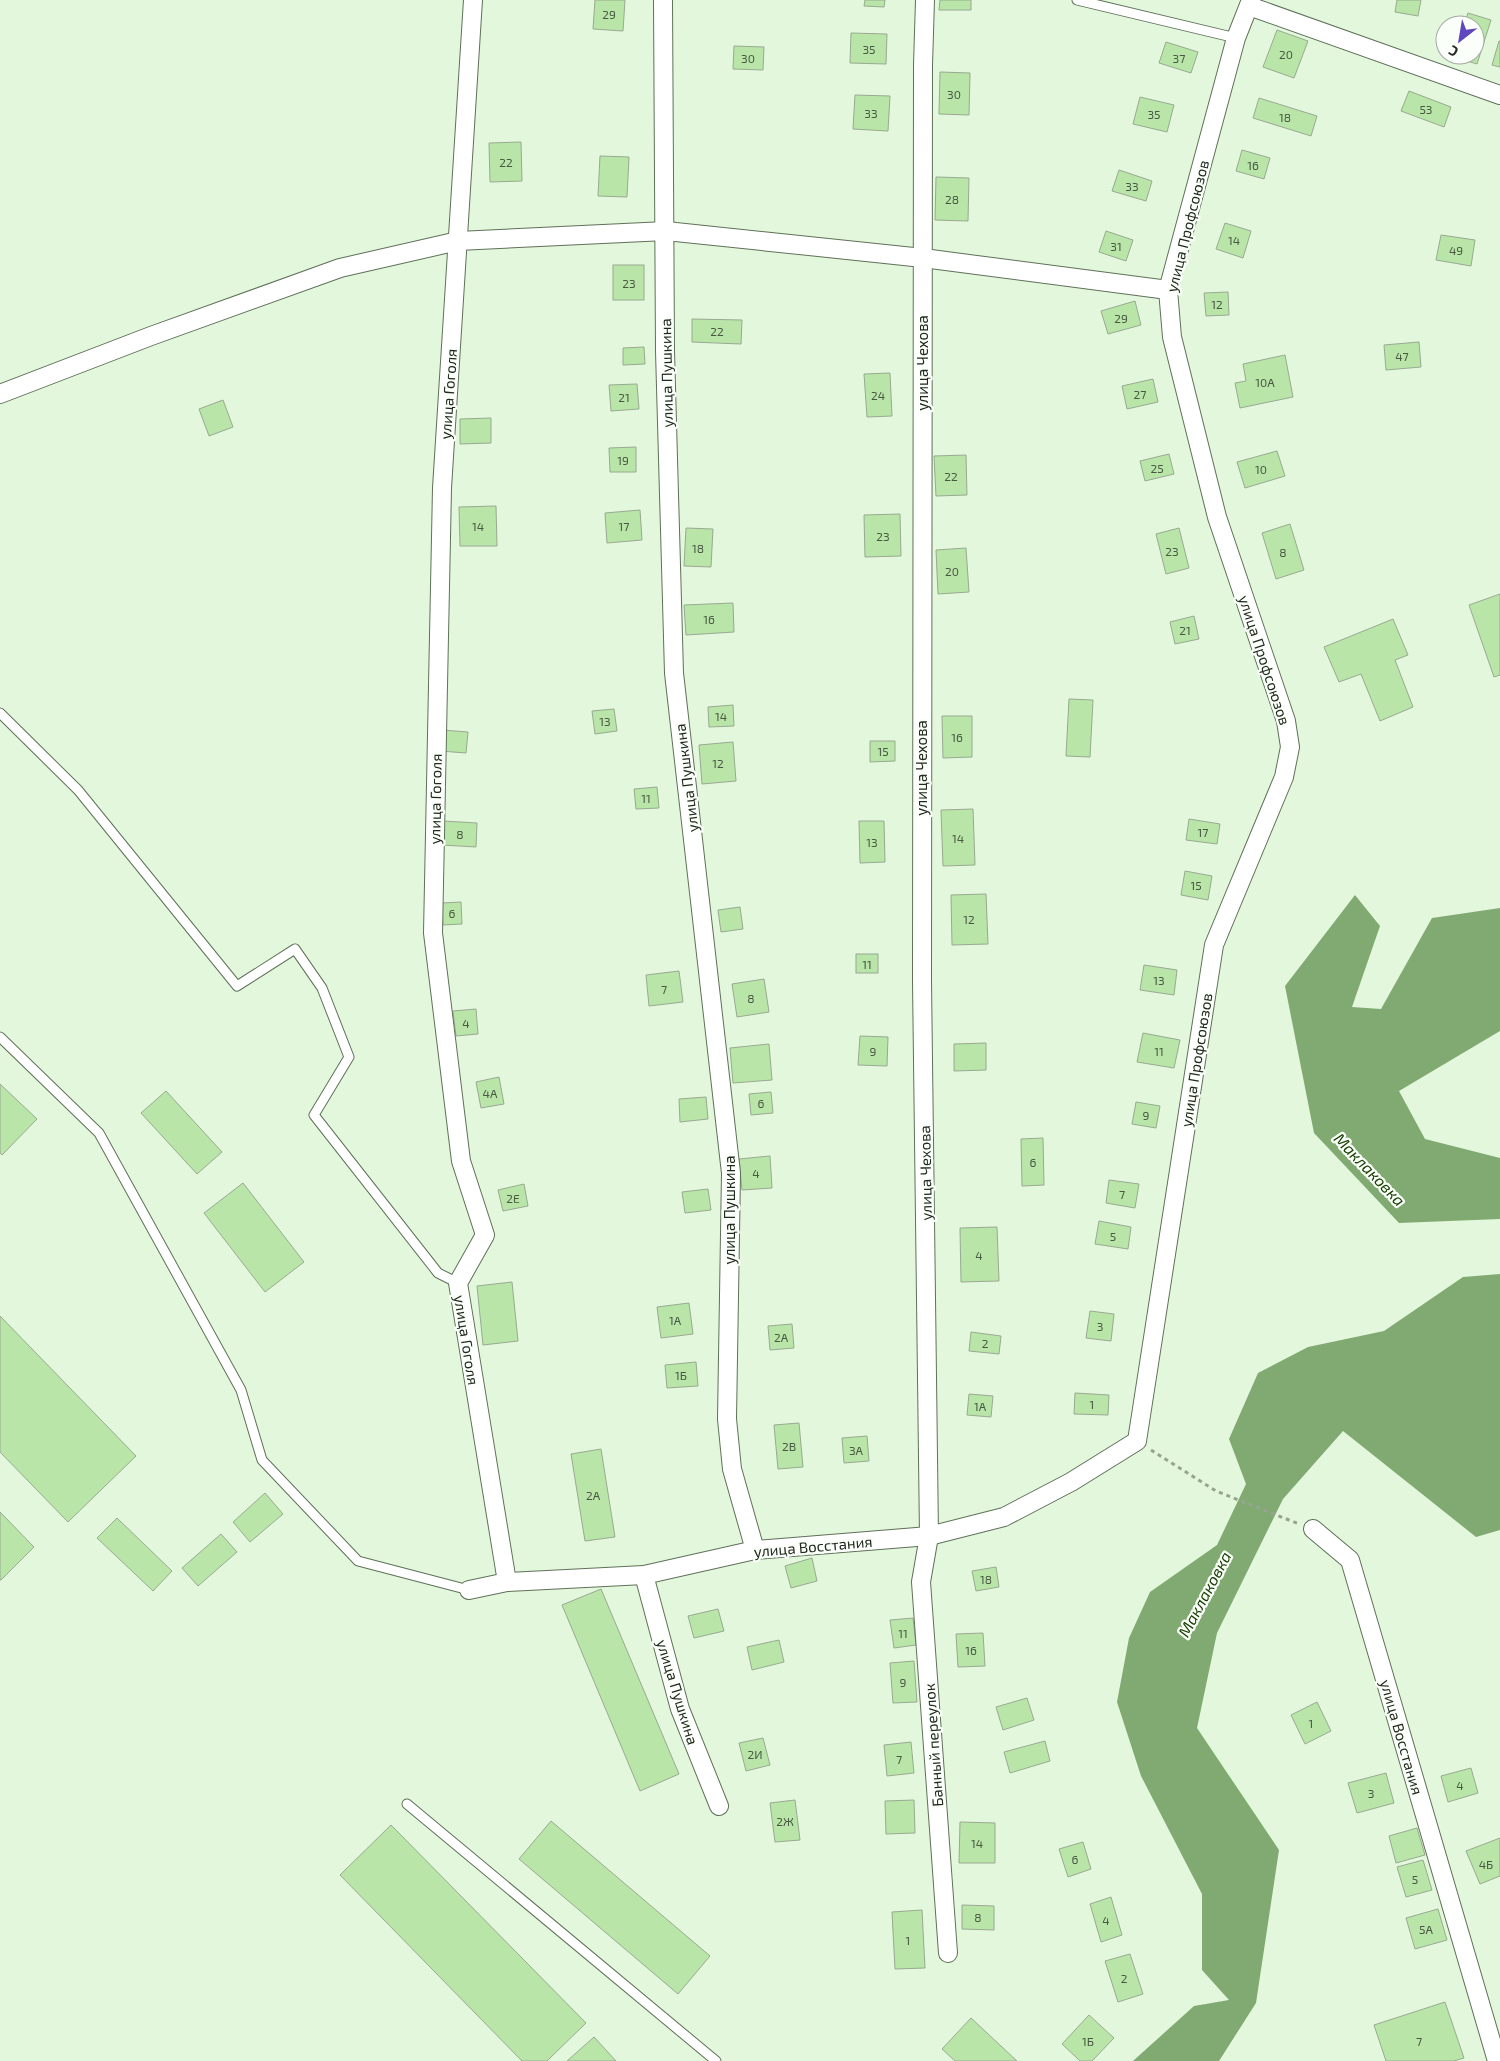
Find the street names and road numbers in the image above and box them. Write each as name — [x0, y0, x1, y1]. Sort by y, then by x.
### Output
street label: улица Профсоюзов — [1162, 158, 1213, 294]
street label: улица Чехова — [913, 315, 932, 411]
street label: улица Пушкина — [656, 318, 677, 428]
street label: улица Гоголя — [436, 348, 461, 440]
street label: улица Профсоюзов — [1235, 593, 1294, 727]
street label: улица Чехова — [912, 720, 931, 816]
street label: улица Пушкина — [670, 723, 703, 833]
street label: улица Гоголя — [425, 753, 446, 845]
street label: улица Профсоюзов — [1177, 992, 1216, 1128]
street label: улица Чехова — [915, 1125, 936, 1221]
street label: улица Пушкина — [720, 1155, 739, 1265]
street label: улица Гоголя — [450, 1294, 483, 1387]
street label: улица Восстания — [753, 1532, 873, 1561]
street label: улица Пушкина — [652, 1637, 703, 1747]
street label: улица Восстания — [1376, 1677, 1427, 1797]
street label: Банный переулок — [920, 1683, 947, 1807]

